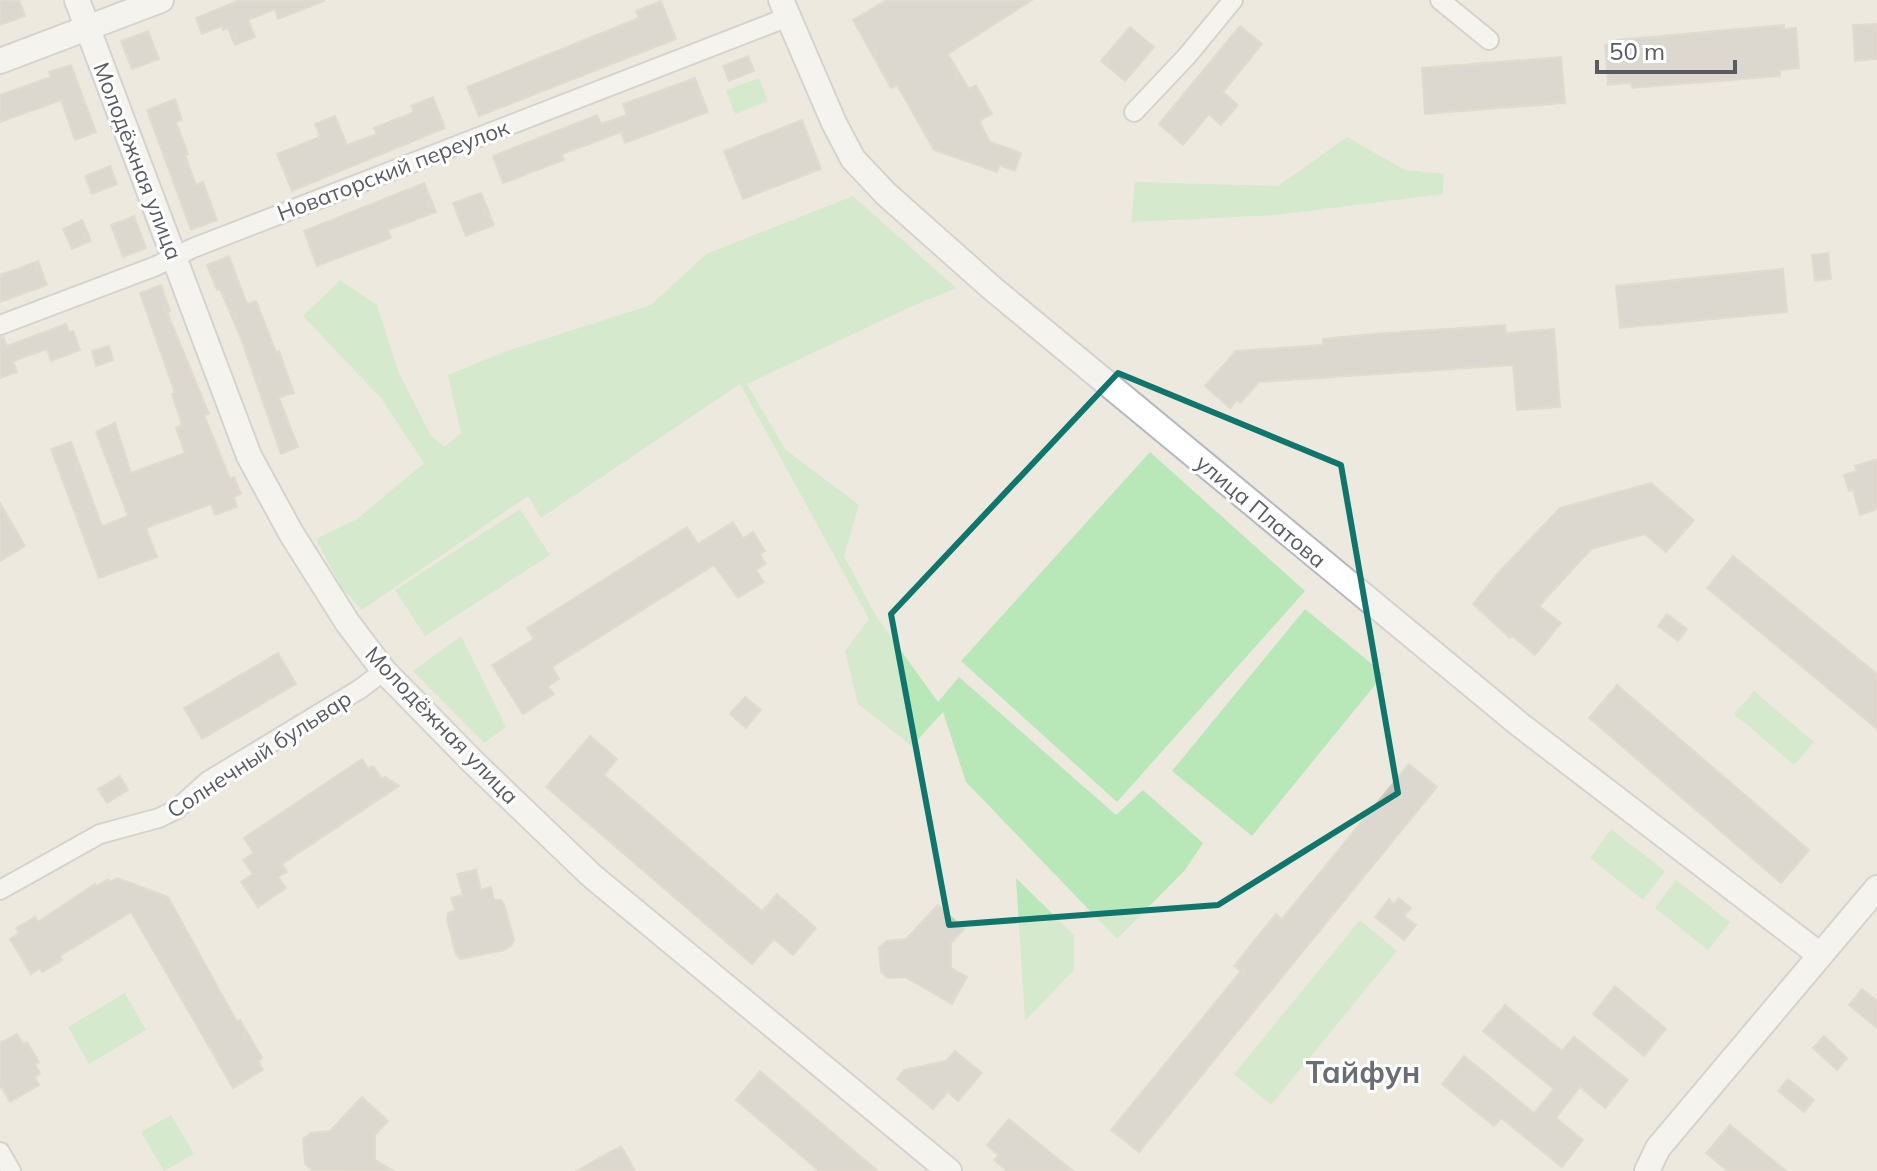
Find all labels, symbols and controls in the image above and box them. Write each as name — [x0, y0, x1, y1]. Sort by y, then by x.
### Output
scale bar — [1597, 24, 1735, 74]
text: 50 m — [1609, 36, 1665, 66]
street label: Молодёжная улица — [87, 58, 189, 264]
street label: Новаторский переулок — [273, 113, 513, 227]
street label: улица Платова — [1190, 448, 1332, 574]
street label: Молодёжная улица — [359, 640, 525, 810]
street label: Солнечный бульвар — [161, 684, 357, 824]
district label: Тайфун — [1306, 1053, 1420, 1091]

